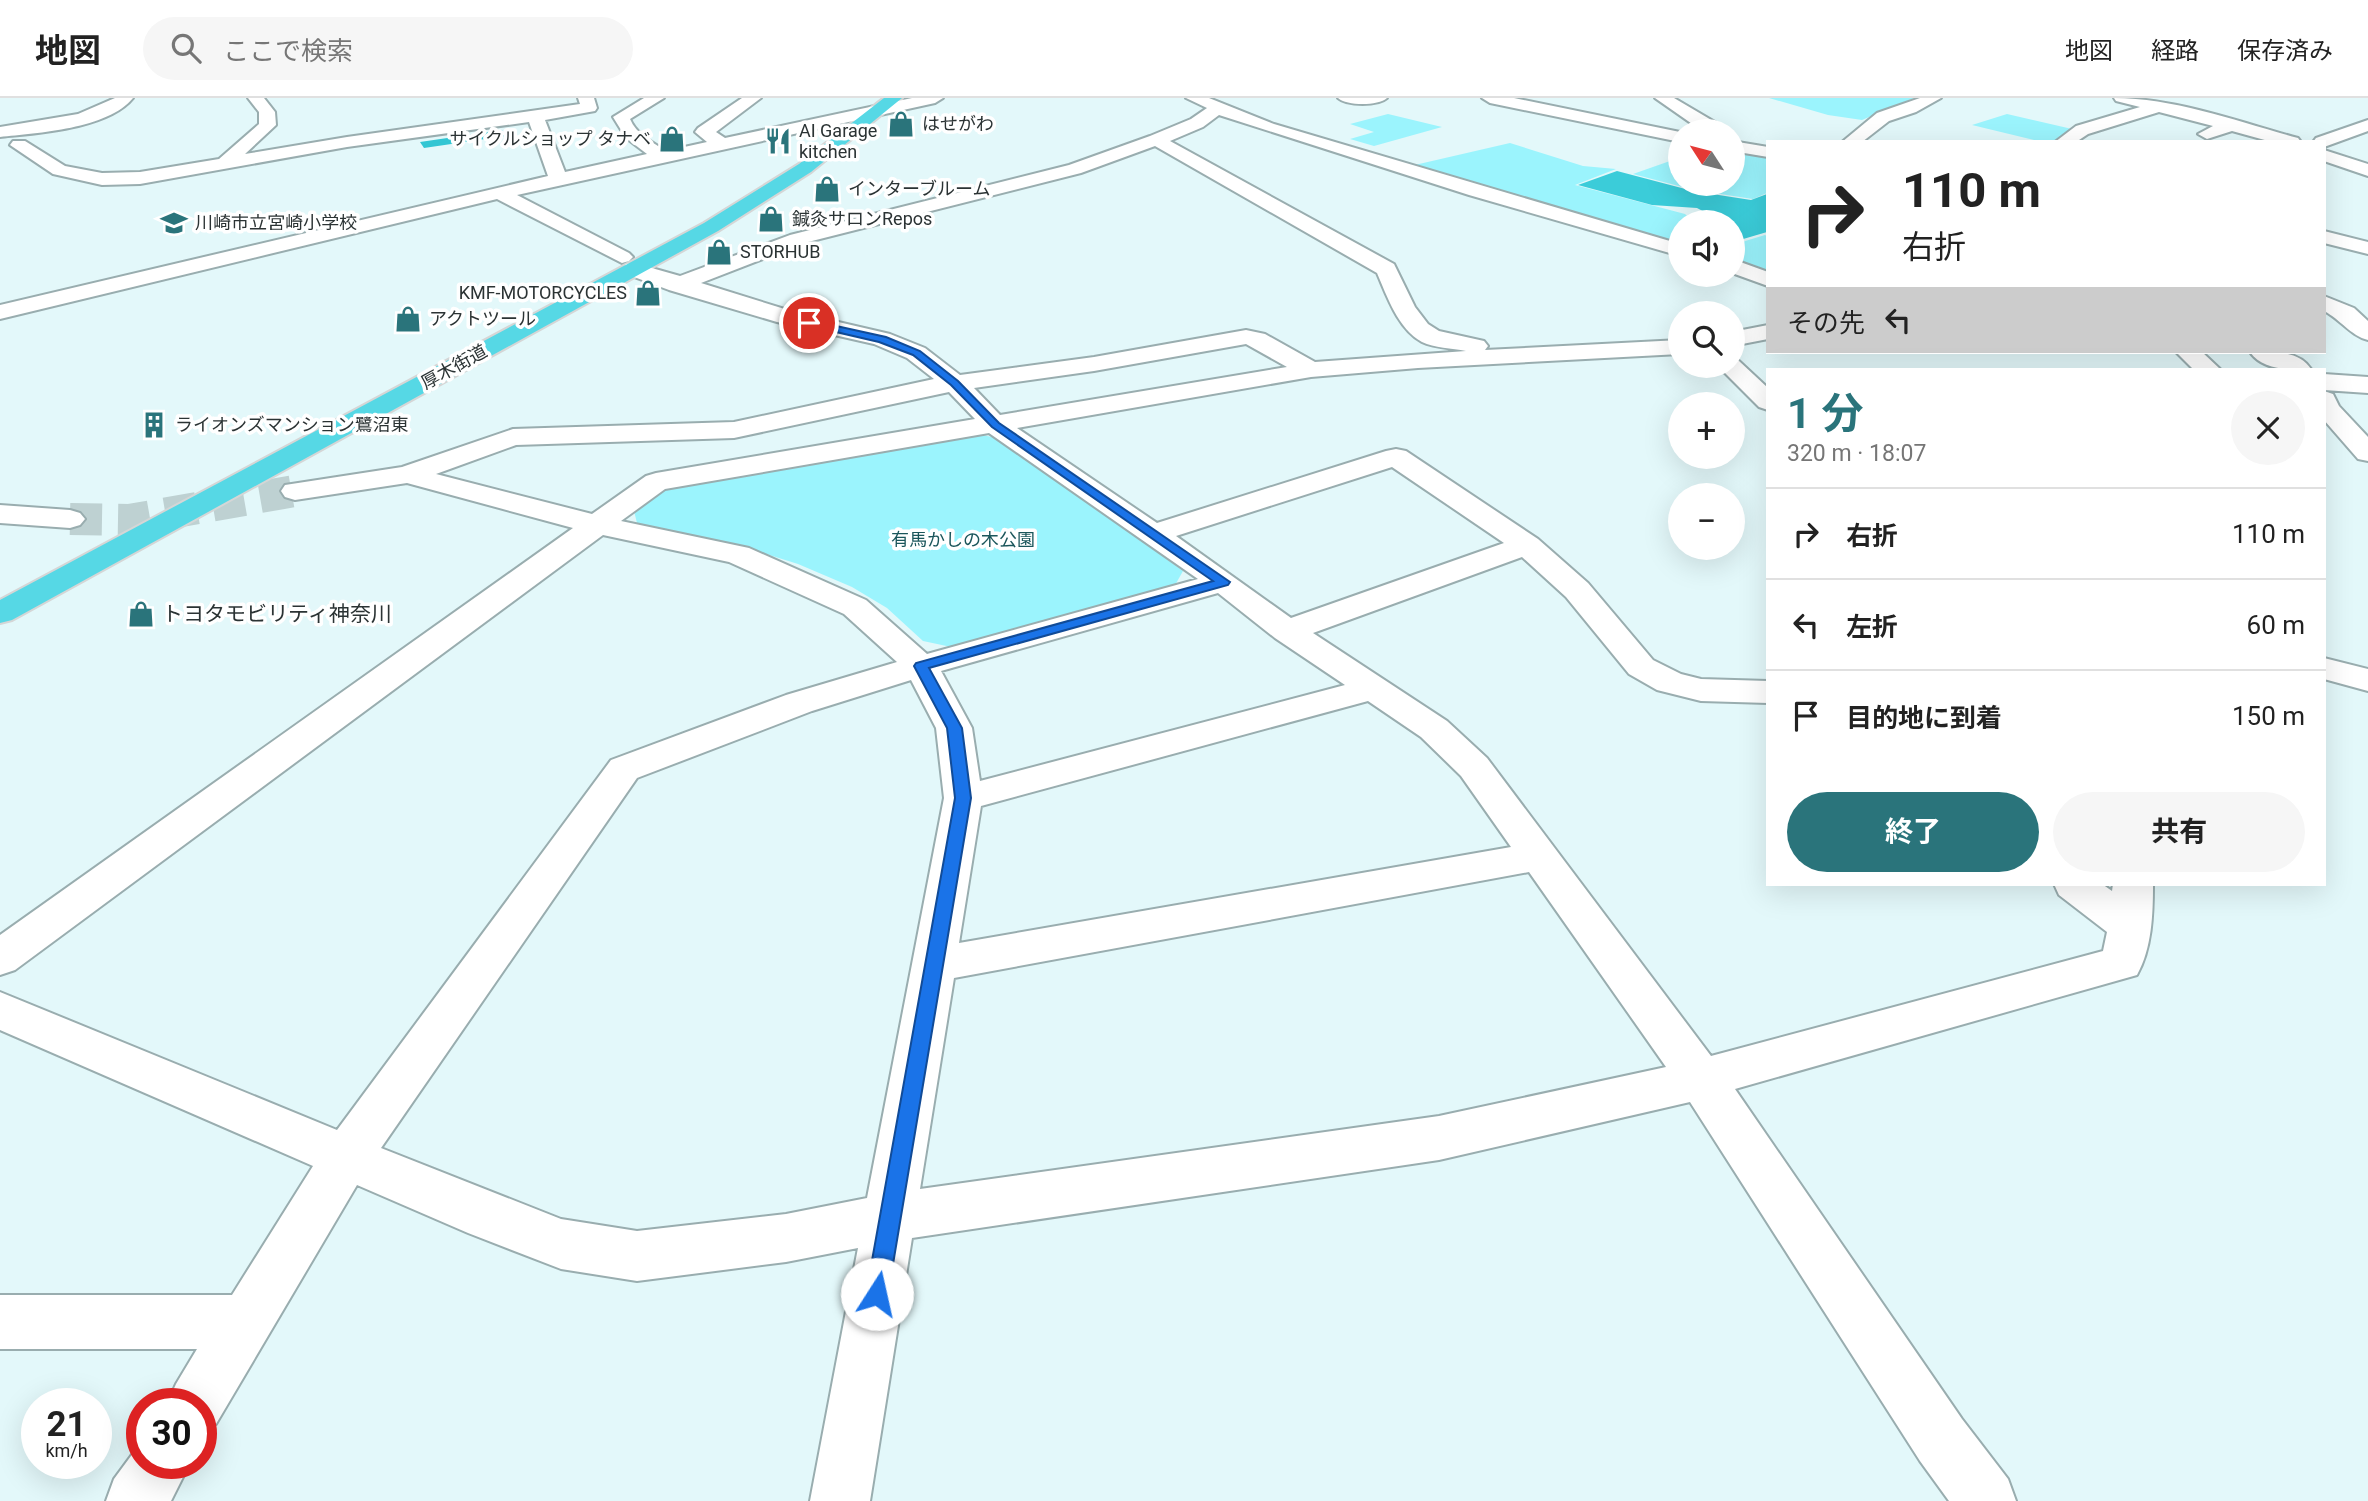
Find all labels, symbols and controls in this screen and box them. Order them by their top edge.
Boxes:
search box [143,17,633,80]
icon: search [167,29,205,67]
text: 地図 [35,31,101,70]
text: ここで検索 [223,36,353,66]
text: 地図 [2065,37,2113,65]
text: 経路 [2151,37,2199,65]
text: 保存済み [2237,37,2333,65]
shop icon: はせがわ [886,109,916,139]
place label: はせがわ [922,113,994,134]
north arrow [1668,119,1745,196]
map controls [1668,119,1745,560]
place label: AI Garage kitchen [799,120,877,162]
shop icon: サイクルショップ タナベ [657,124,687,154]
restaurant icon: AI Garage kitchen [763,126,793,156]
place label: サイクルショップ タナベ [449,128,651,149]
text: 110 m [1902,162,2041,219]
icon: right [1787,168,1878,259]
shop icon: インターブルーム [812,174,842,204]
place label: インターブルーム [848,178,990,199]
shop icon: 鍼灸サロンRepos [756,204,786,234]
school or university icon: 川崎市立宮崎小学校 [159,208,189,238]
place label: 鍼灸サロンRepos [792,208,932,229]
button: sound [1668,210,1745,287]
place label: 川崎市立宮崎小学校 [195,212,357,233]
text: 右折 [1902,228,1966,266]
shop icon: STORHUB [704,237,734,267]
place label: STORHUB [740,241,820,262]
shop icon: KMF-MOTORCYCLES [633,278,663,308]
place label: KMF-MOTORCYCLES [459,282,627,303]
pin [779,293,839,353]
button: search [1668,301,1745,378]
icon: left [1879,301,1917,339]
shop icon: アクトツール [393,304,423,334]
icon: arrive [790,304,828,342]
place label: アクトツール [429,308,536,329]
text: その先 [1787,308,1865,338]
street label: 厚木街道 [417,340,490,393]
text: 1 分 [1787,389,1864,438]
button: close [2231,391,2305,465]
button: + [1668,392,1745,469]
building icon: ライオンズマンション鷺沼東 [139,410,169,440]
place label: ライオンズマンション鷺沼東 [175,414,409,435]
text: 320 m · 18:07 [1787,440,1926,467]
button: − [1668,483,1745,560]
icon: right [1787,515,1825,553]
text: 110 m [2232,519,2305,549]
text: 右折 [1846,521,1898,551]
park label: 有馬かしの木公園 [891,529,1035,550]
shop icon: トヨタモビリティ神奈川 [126,599,156,629]
place label: トヨタモビリティ神奈川 [162,602,392,626]
icon: left [1787,606,1825,644]
text: 60 m [2247,610,2305,640]
text: 左折 [1846,612,1898,642]
icon: arrive [1787,697,1825,735]
text: 150 m [2232,701,2305,731]
text: 目的地に到着 [1846,703,2002,733]
button: 終了 [1787,792,2039,872]
button: 共有 [2053,792,2305,872]
position arrow [840,1257,914,1331]
speed limit sign: 30 [126,1388,217,1479]
text: 21 [46,1404,87,1445]
text: km/h [45,1440,88,1461]

